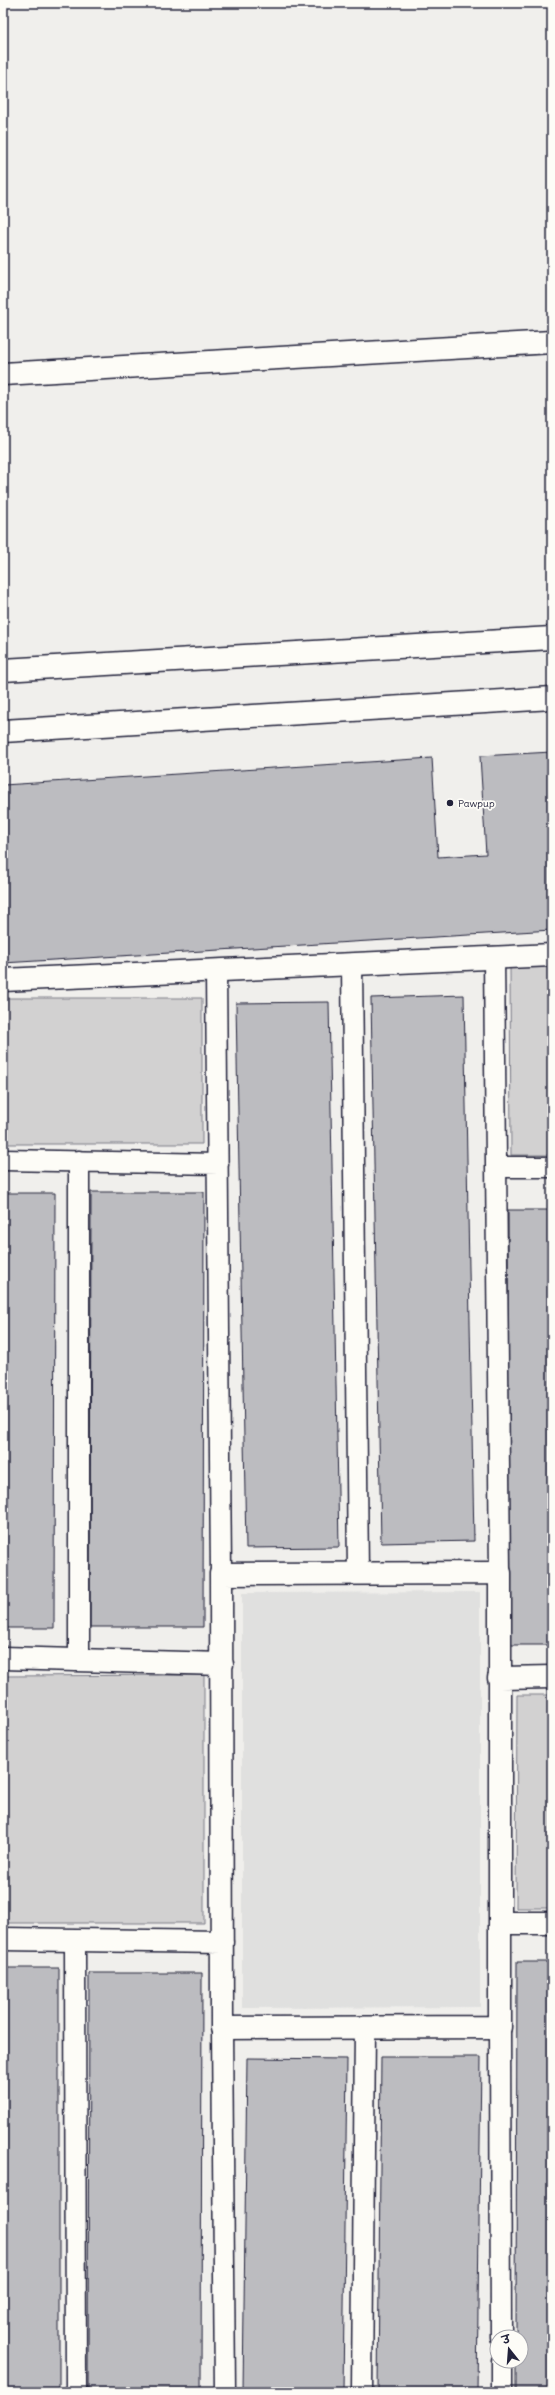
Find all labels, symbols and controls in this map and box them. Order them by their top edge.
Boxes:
place label: Pawpup [458,797,495,810]
marker: Pawpup [445,798,455,808]
north arrow [489,2329,529,2369]
text: उ [500,2331,513,2347]

